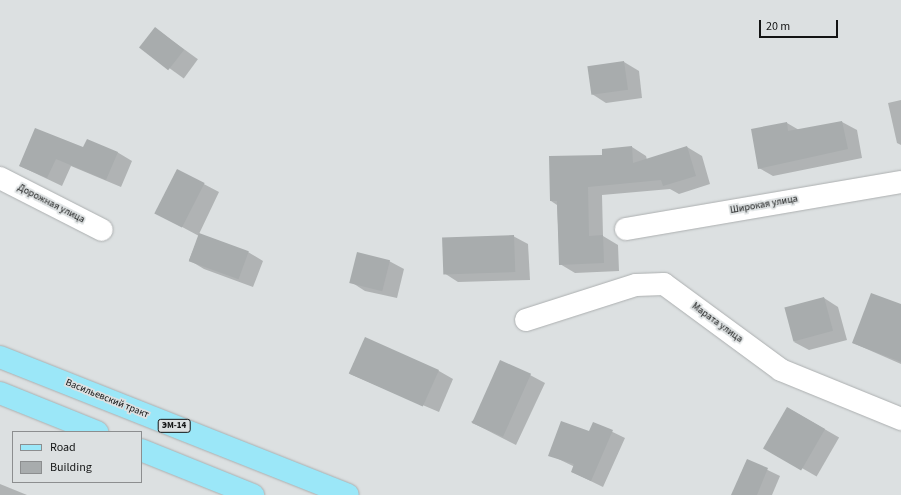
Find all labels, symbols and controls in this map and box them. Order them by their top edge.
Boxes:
scale bar [761,12,840,38]
text: 20 m [766,18,790,35]
street label: Дорожная улица [15,182,87,226]
street label: Широкая улица [729,193,799,217]
street label: Марата улица [689,300,745,346]
street label: Васильевский тракт [64,377,150,421]
road number: ЭМ-14 [157,419,191,433]
legend [12,431,142,483]
text: Road [50,439,76,456]
text: Building [50,459,92,476]

